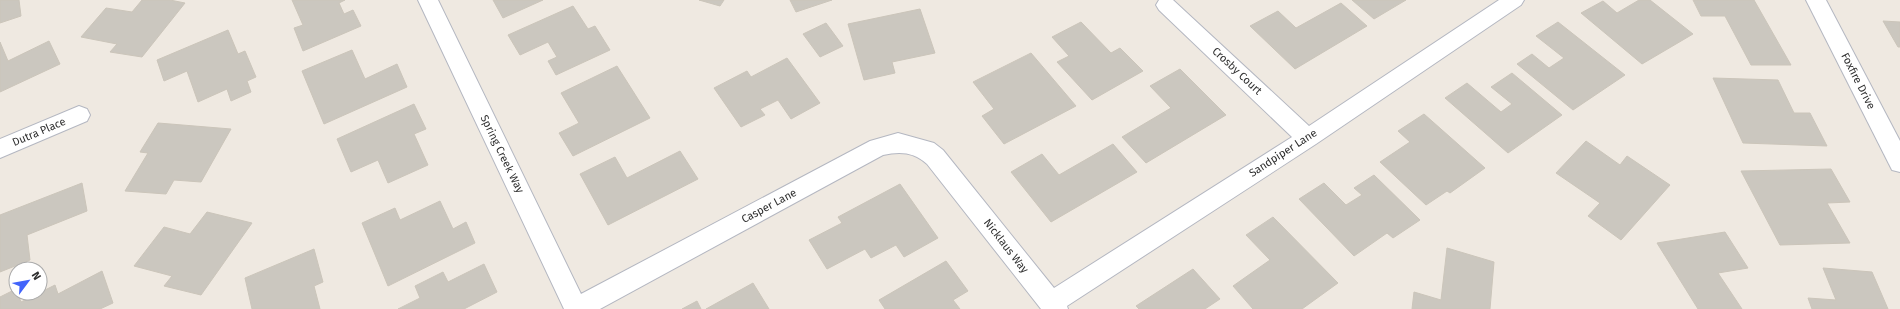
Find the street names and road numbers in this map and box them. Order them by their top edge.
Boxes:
street label: Crosby Court [1209,45,1265,97]
street label: Foxfire Drive [1838,51,1878,111]
street label: Spring Creek Way [477,113,527,196]
street label: Dutra Place [10,115,68,149]
street label: Sandpiper Lane [1247,126,1319,180]
street label: Casper Lane [739,186,799,226]
street label: Nicklaus Way [981,216,1032,276]

